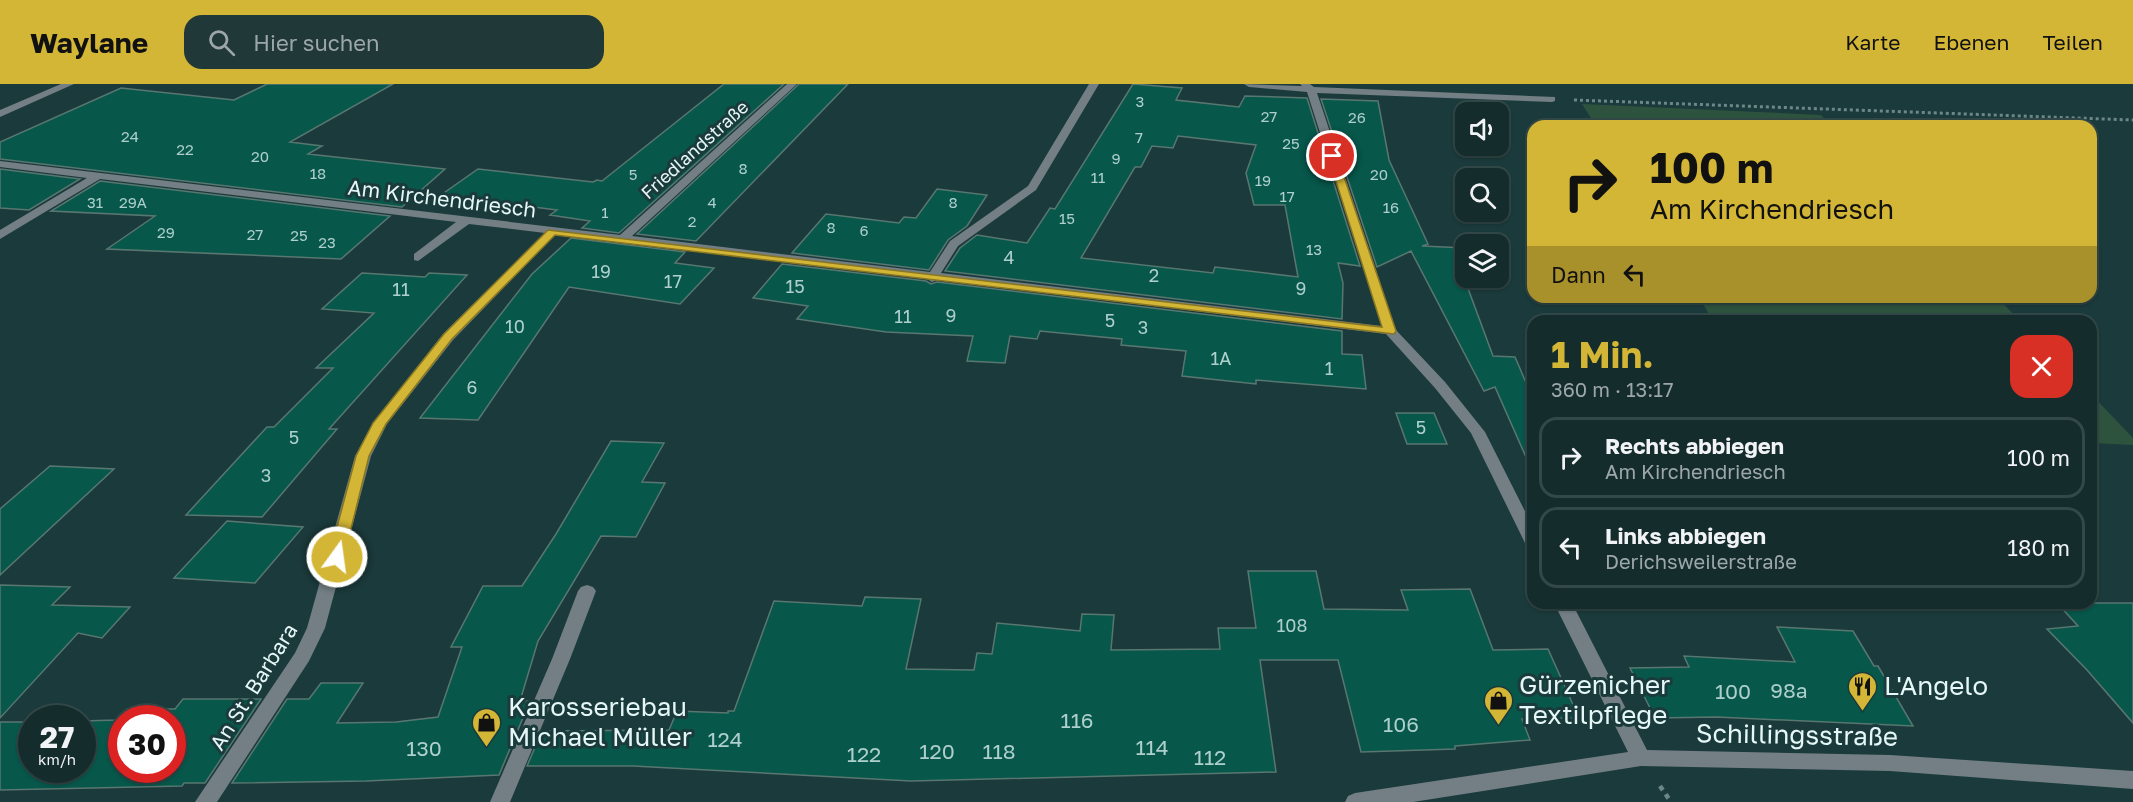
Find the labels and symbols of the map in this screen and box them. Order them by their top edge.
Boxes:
house number: 3 [1136,92,1144,110]
street label: Friedlandstraße [636,95,753,203]
house number: 27 [1261,107,1277,125]
house number: 26 [1348,108,1366,126]
house number: 24 [121,127,139,145]
house number: 7 [1135,128,1143,146]
pin [1306,130,1357,181]
house number: 25 [1282,134,1300,152]
house number: 22 [176,140,194,158]
house number: 20 [251,147,269,165]
house number: 9 [1111,149,1121,167]
house number: 8 [738,159,748,177]
house number: 18 [310,164,326,182]
house number: 5 [629,165,637,183]
house number: 20 [1370,165,1388,183]
house number: 11 [1091,168,1105,186]
house number: 19 [1255,171,1271,189]
street label: Am Kirchendriesch [346,174,538,222]
house number: 17 [1279,187,1295,205]
house number: 31 [87,193,103,211]
house number: 29A [119,193,147,211]
house number: 4 [707,193,717,211]
house number: 8 [948,193,958,211]
house number: 16 [1383,198,1399,216]
house number: 1 [601,203,609,221]
house number: 15 [1059,209,1075,227]
house number: 2 [688,212,696,230]
house number: 8 [826,218,836,236]
house number: 6 [859,221,869,239]
house number: 29 [157,223,175,241]
house number: 27 [247,225,263,243]
house number: 25 [290,226,308,244]
house number: 23 [318,233,336,251]
house number: 13 [1306,240,1322,258]
house number: 4 [1004,246,1015,268]
house number: 19 [591,260,611,282]
house number: 2 [1149,264,1159,286]
house number: 17 [664,270,682,292]
house number: 15 [785,275,805,297]
house number: 9 [1296,277,1306,299]
house number: 11 [392,278,410,300]
house number: 9 [946,304,956,326]
house number: 11 [894,305,912,327]
house number: 5 [1105,309,1115,331]
house number: 10 [505,315,525,337]
house number: 3 [1138,316,1148,338]
house number: 1A [1211,347,1231,369]
house number: 1 [1325,357,1334,379]
house number: 6 [467,376,477,398]
house number: 5 [1416,416,1426,438]
house number: 5 [289,426,299,448]
house number: 3 [261,464,271,486]
position arrow [305,525,369,589]
house number: 108 [1277,614,1307,636]
street label: An St. Barbara [204,618,302,755]
place label: Gürzenicher Textilpflege [1519,669,1670,730]
restaurant icon: L'Angelo [1847,670,1879,712]
place label: L'Angelo [1884,670,1988,701]
house number: 98a [1770,677,1808,703]
house number: 100 [1715,678,1751,704]
shop icon: Gürzenicher Textilpflege [1482,684,1514,726]
place label: Karosseriebau Michael Müller [508,691,692,752]
speed limit sign: 30 [108,705,186,783]
shop icon: Karosseriebau Michael Müller [471,706,503,748]
house number: 116 [1060,707,1094,733]
house number: 106 [1383,711,1419,737]
street label: Schillingsstraße [1696,717,1898,752]
house number: 124 [707,726,743,752]
house number: 114 [1135,734,1169,760]
house number: 130 [406,735,442,761]
house number: 120 [919,738,955,764]
house number: 118 [982,738,1016,764]
house number: 122 [847,741,881,767]
house number: 112 [1194,744,1226,770]

